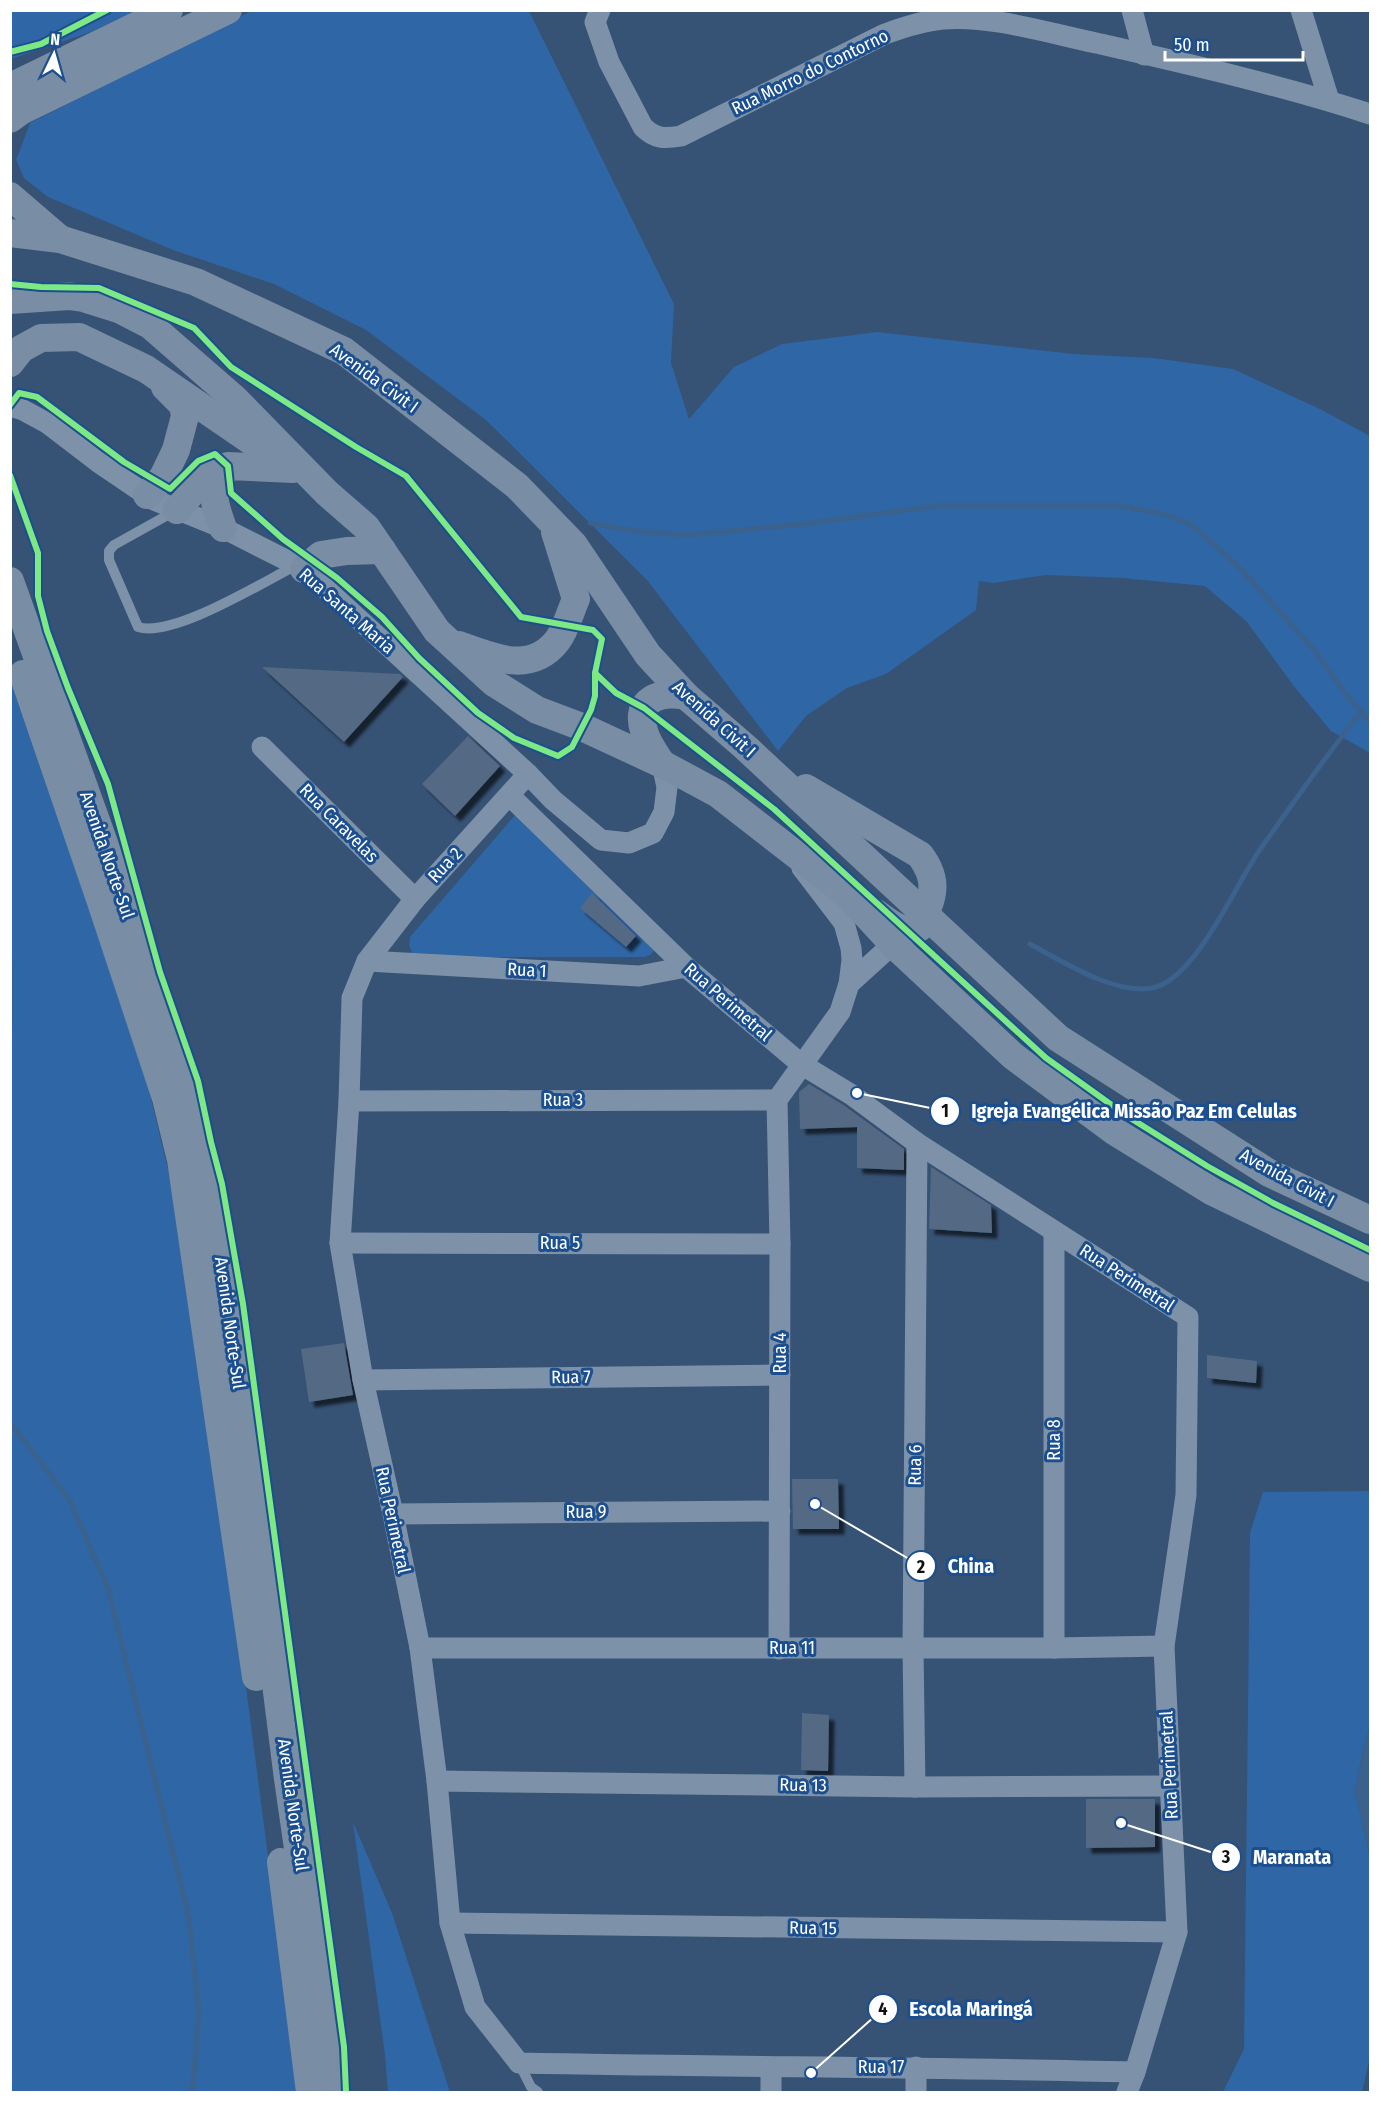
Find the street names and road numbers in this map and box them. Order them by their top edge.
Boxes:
street label: Rua Morro do Contorno [728,24,892,120]
street label: Avenida Civit I [325,339,423,417]
street label: Rua Santa Maria [295,563,399,659]
street label: Avenida Civit I [668,676,760,762]
street label: Rua Caravelas [295,779,383,867]
street label: Avenida Norte-Sul [75,788,139,922]
street label: Rua 2 [423,843,467,887]
street label: Rua 1 [507,958,547,982]
street label: Rua Perimetral [680,958,776,1046]
street label: Rua 3 [543,1089,583,1111]
street label: Avenida Civit I [1236,1144,1338,1212]
street label: Rua 5 [540,1232,580,1254]
street label: Rua Perimetral [1075,1239,1179,1317]
street label: Avenida Norte-Sul [210,1256,250,1391]
street label: Rua 4 [769,1332,791,1374]
street label: Rua 7 [551,1366,591,1388]
street label: Rua 8 [1043,1419,1065,1461]
street label: Rua 6 [904,1444,926,1486]
street label: Rua Perimetral [371,1465,415,1576]
street label: Rua 9 [565,1501,607,1523]
street label: Rua 11 [769,1637,815,1659]
street label: Rua Perimetral [1155,1710,1183,1820]
street label: Avenida Norte-Sul [273,1738,313,1873]
street label: Rua 13 [779,1774,827,1796]
street label: Rua 15 [789,1917,837,1939]
street label: Rua 17 [858,2056,904,2078]

